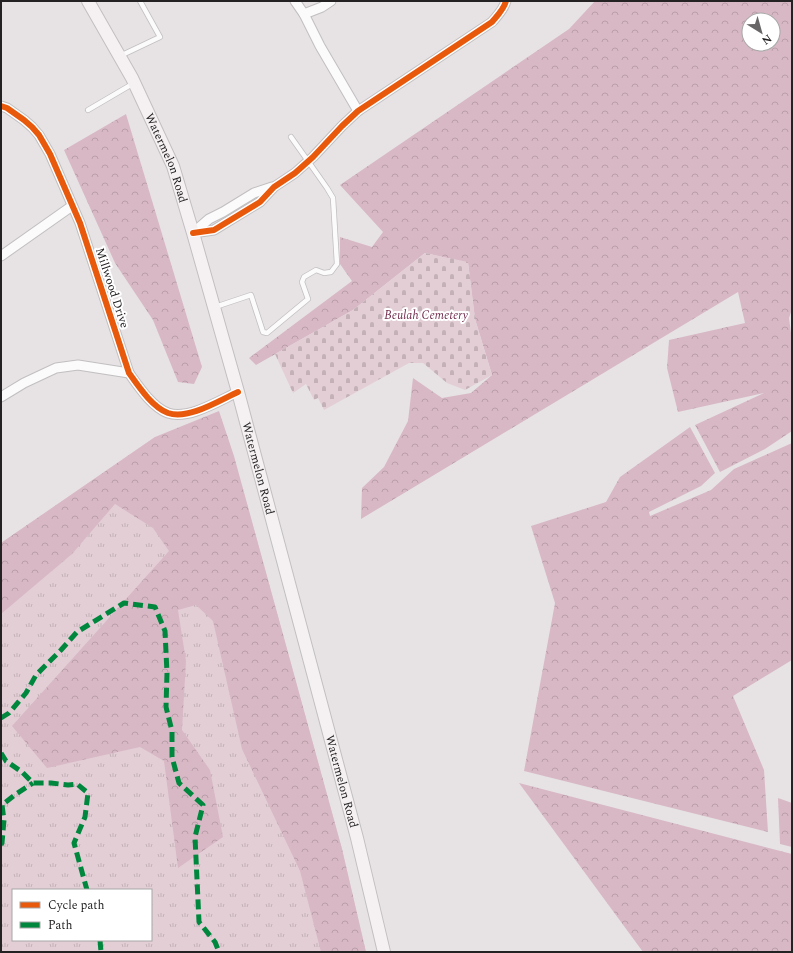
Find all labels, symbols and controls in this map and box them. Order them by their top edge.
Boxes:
north arrow [741,12,781,52]
text: N [758,30,775,49]
street label: Watermelon Road [140,110,193,205]
street label: Millwood Drive [90,245,134,331]
park label: Beulah Cemetery [384,306,468,325]
street label: Watermelon Road [237,420,280,517]
street label: Watermelon Road [320,733,363,830]
legend [12,889,152,941]
text: Cycle path [48,896,105,915]
text: Path [48,916,73,935]

